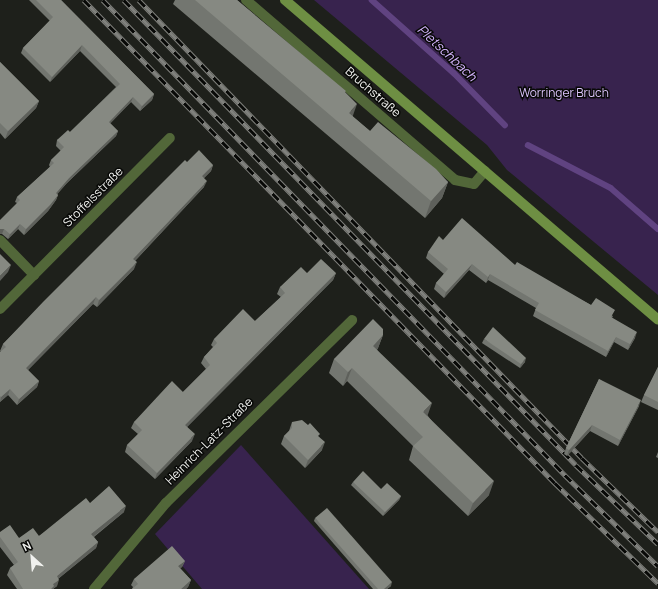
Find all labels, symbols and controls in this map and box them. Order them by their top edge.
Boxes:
water label: Pletschbach [414,22,480,84]
street label: Bruchstraße [342,64,404,120]
park label: Worringer Bruch [519,86,609,100]
street label: Stoffelsstraße [60,164,126,230]
street label: Heinrich-Latz-Straße [162,394,256,488]
north arrow [12,537,52,577]
text: N [20,537,33,554]

